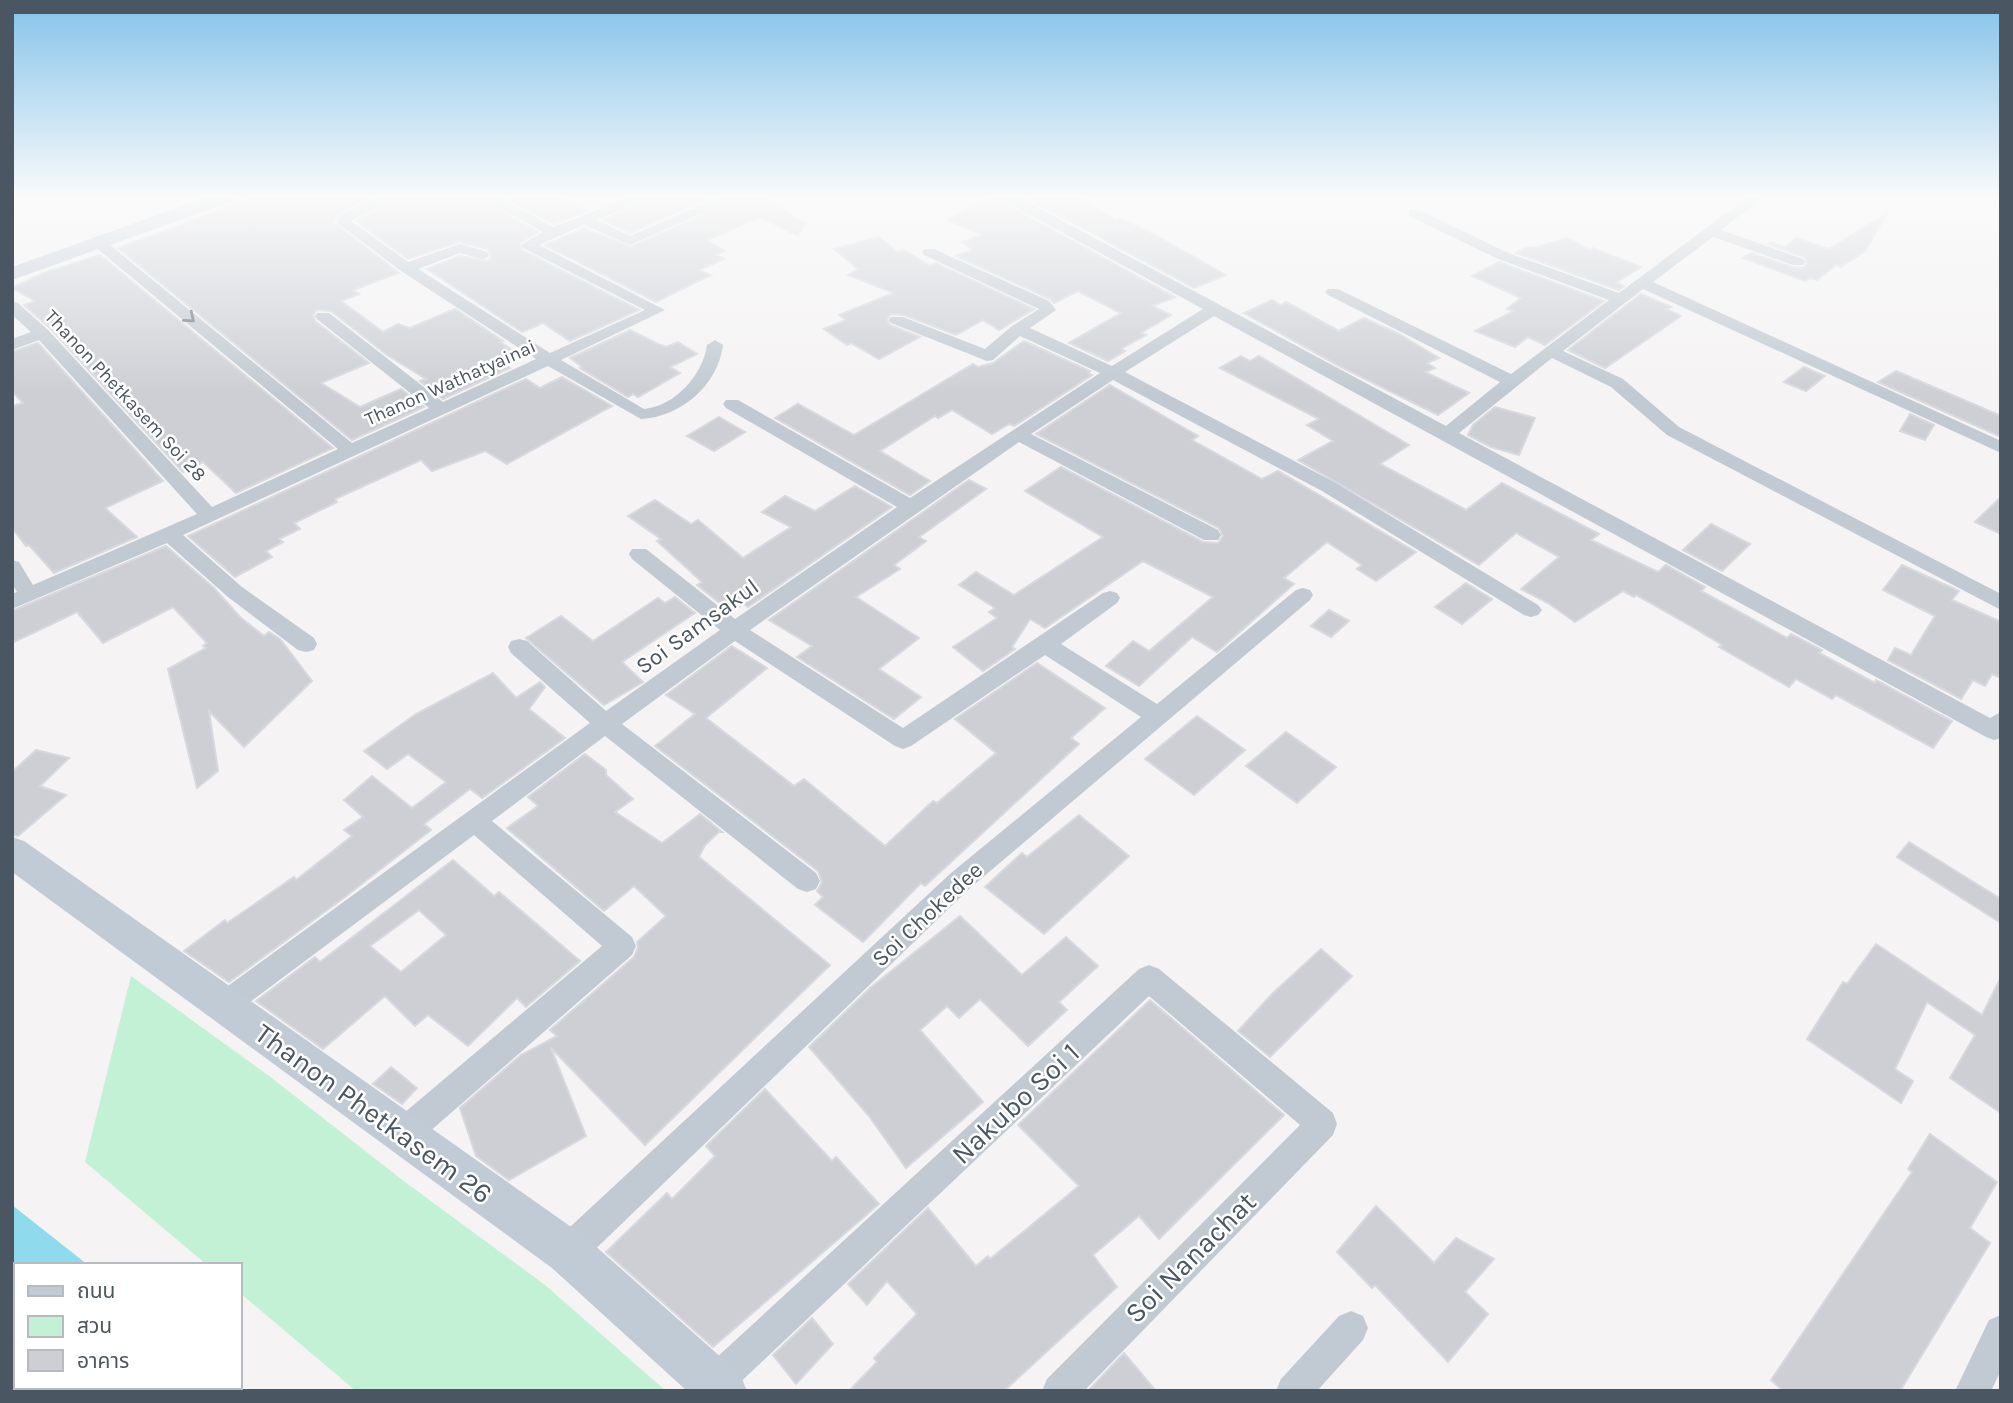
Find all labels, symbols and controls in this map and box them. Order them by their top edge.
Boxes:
street label: Thanon Phetkasem Soi 28 [40,306,210,486]
one-way arrow [181,310,194,322]
street label: Thanon Wathatyainai [361,335,539,431]
street label: Soi Samsakul [631,573,764,680]
street label: Soi Chokedee [866,856,988,972]
street label: Thanon Phetkasem 26 [249,1016,499,1210]
street label: Nakubo Soi 1 [945,1036,1086,1171]
street label: Soi Nanachat [1118,1185,1263,1330]
legend [14,1263,242,1389]
text: ถนน [77,1279,115,1303]
text: สวน [77,1314,112,1338]
text: อาคาร [77,1349,129,1373]

